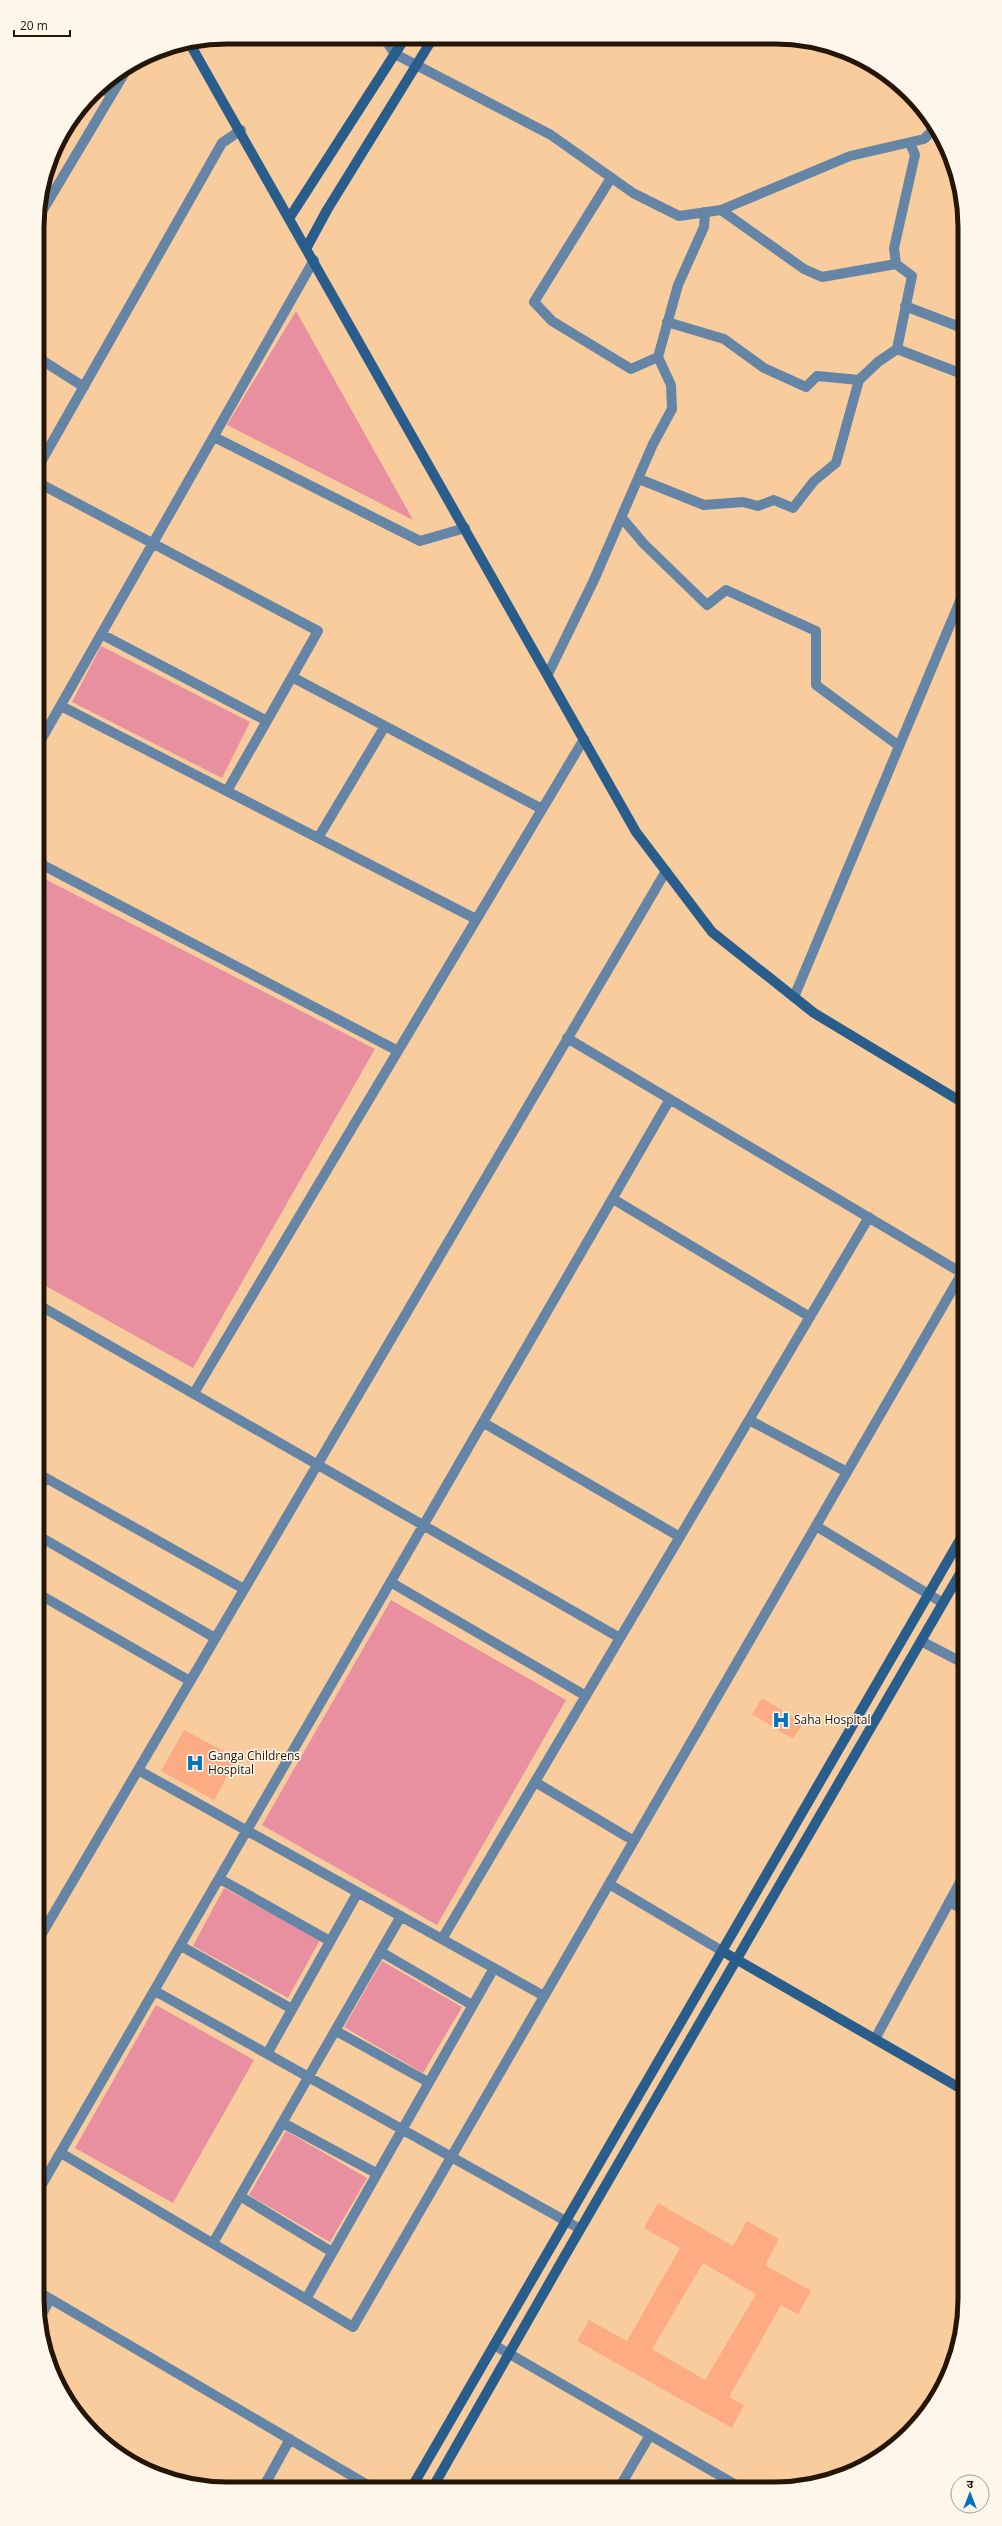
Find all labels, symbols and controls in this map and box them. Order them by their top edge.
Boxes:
scale bar [14,12,70,38]
text: 20 m [20,17,48,34]
hospital icon: Saha Hospital [771,1710,791,1730]
place label: Saha Hospital [794,1711,871,1728]
place label: Ganga Childrens Hospital [208,1747,300,1778]
hospital icon: Ganga Childrens Hospital [185,1753,205,1773]
north arrow [950,2474,990,2514]
text: उ [967,2476,974,2491]

